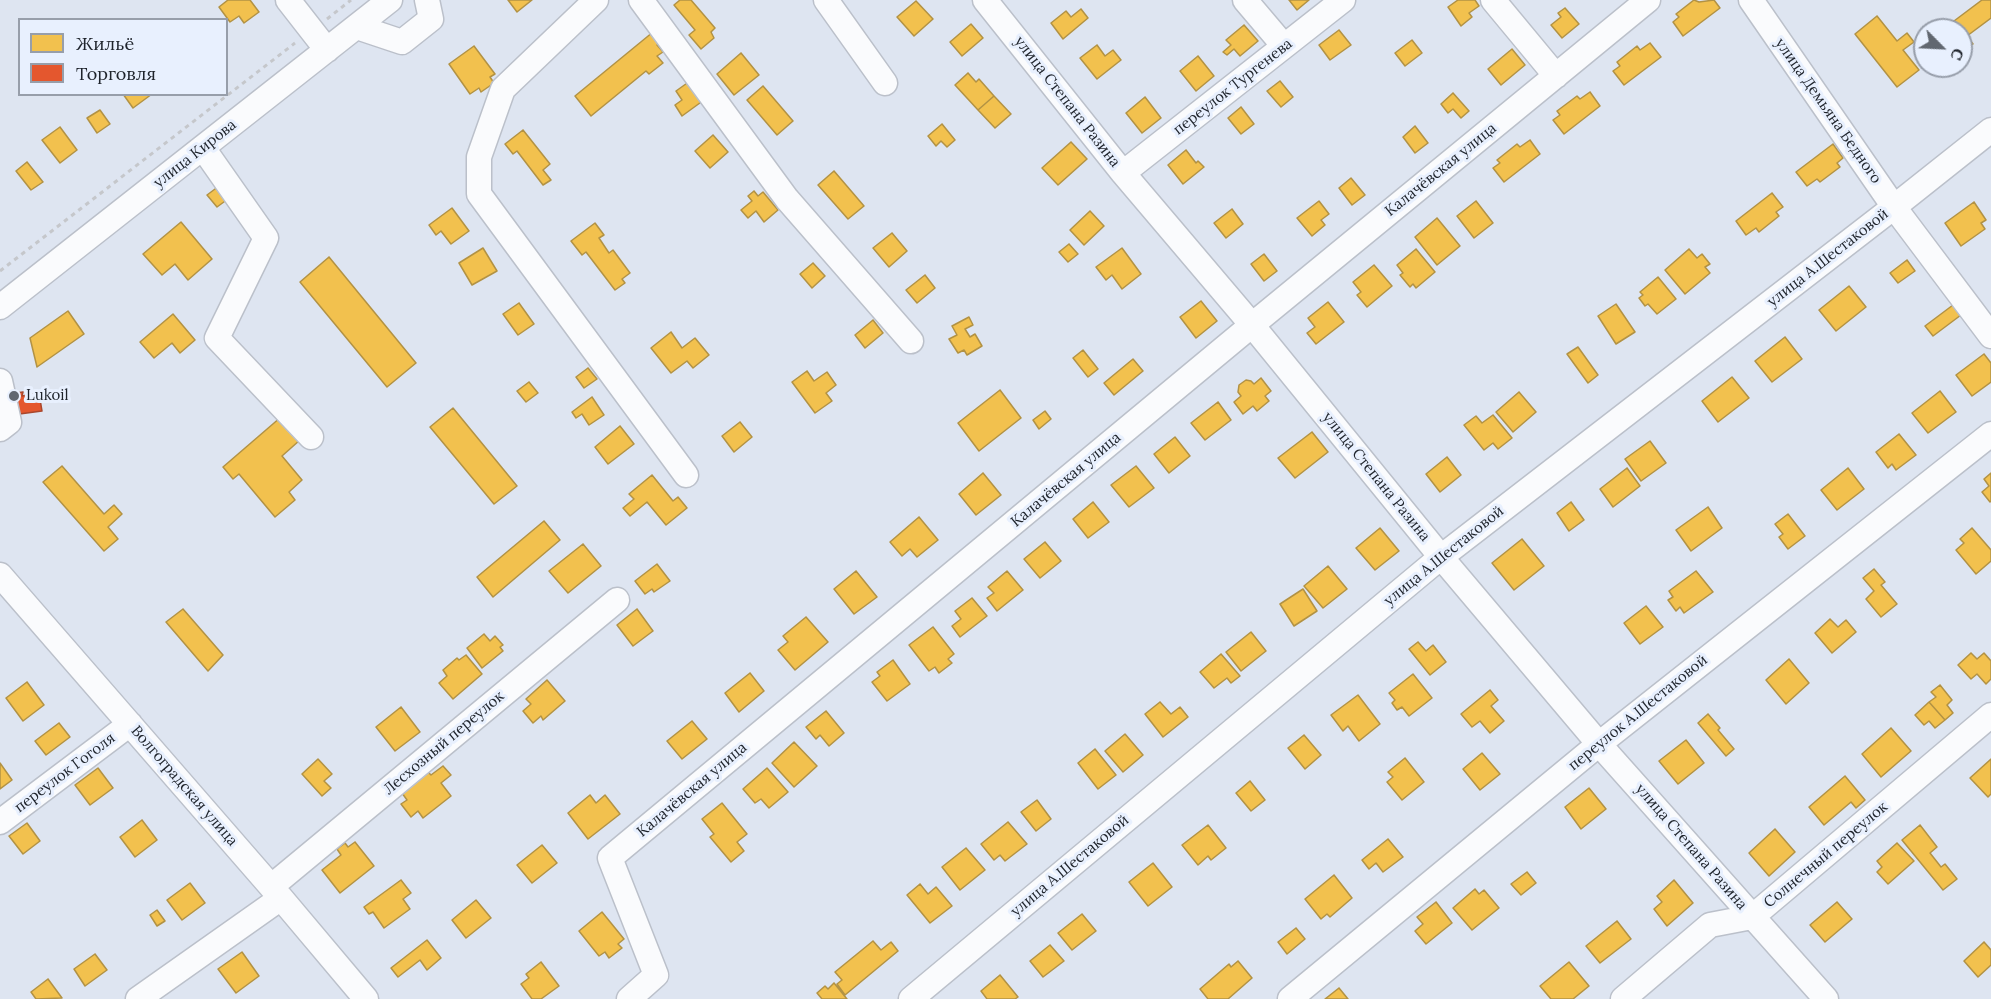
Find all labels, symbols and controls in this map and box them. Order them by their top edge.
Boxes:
legend [18,18,228,96]
north arrow [1913,18,1973,78]
text: Жильё [76,32,134,55]
street label: улица Степана Разина [1010,33,1124,171]
street label: переулок Тургенева [1170,35,1296,139]
street label: улица Демьяна Бедного [1771,35,1885,187]
text: С [1946,45,1969,64]
text: Торговля [76,62,156,85]
street label: улица Кирова [150,116,240,192]
street label: Калачёвская улица [1382,120,1500,220]
street label: улица А.Шестаковой [1764,205,1892,311]
place label: Lukoil [26,387,69,405]
marker: Lukoil [7,389,21,403]
street label: улица Степана Разина [1318,409,1434,545]
street label: Калачёвская улица [1007,429,1125,531]
street label: улица А.Шестаковой [1381,502,1507,610]
street label: переулок А.Шестаковой [1565,651,1711,775]
street label: Лесхозный переулок [380,687,508,799]
street label: Волгоградская улица [127,722,241,850]
street label: переулок Гоголя [11,729,119,817]
street label: Калачёвская улица [633,739,751,841]
street label: улица Степана Разина [1631,780,1751,914]
street label: Солнечный переулок [1761,798,1891,912]
street label: улица А.Шестаковой [1007,811,1133,921]

